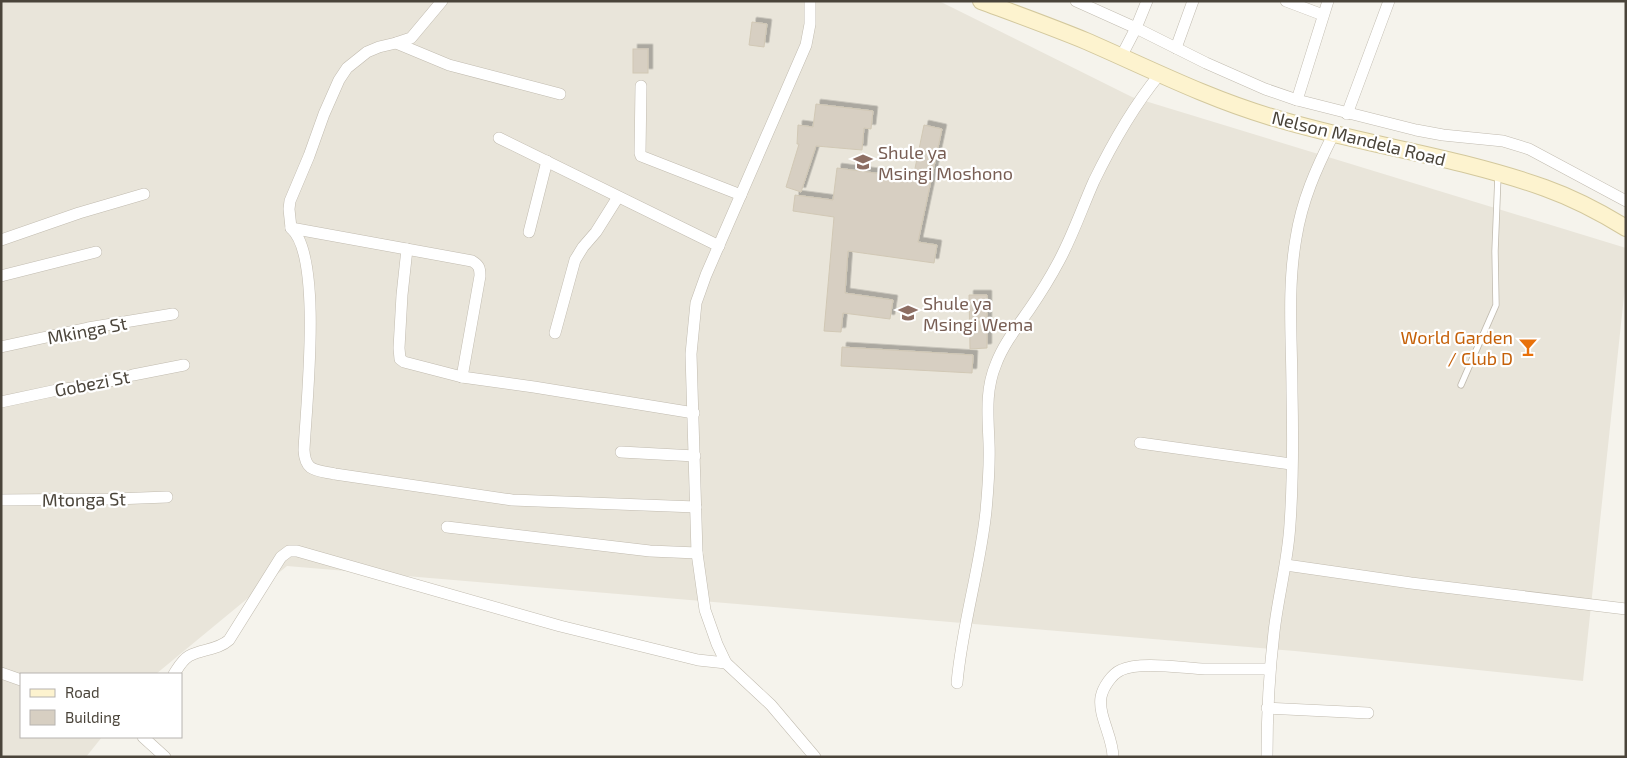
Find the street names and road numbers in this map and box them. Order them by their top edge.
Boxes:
street label: Nelson Mandela Road [1270,106,1448,170]
street label: Mkinga St [45,311,129,348]
street label: Gobezi St [53,365,132,401]
street label: Mtonga St [42,487,126,511]

